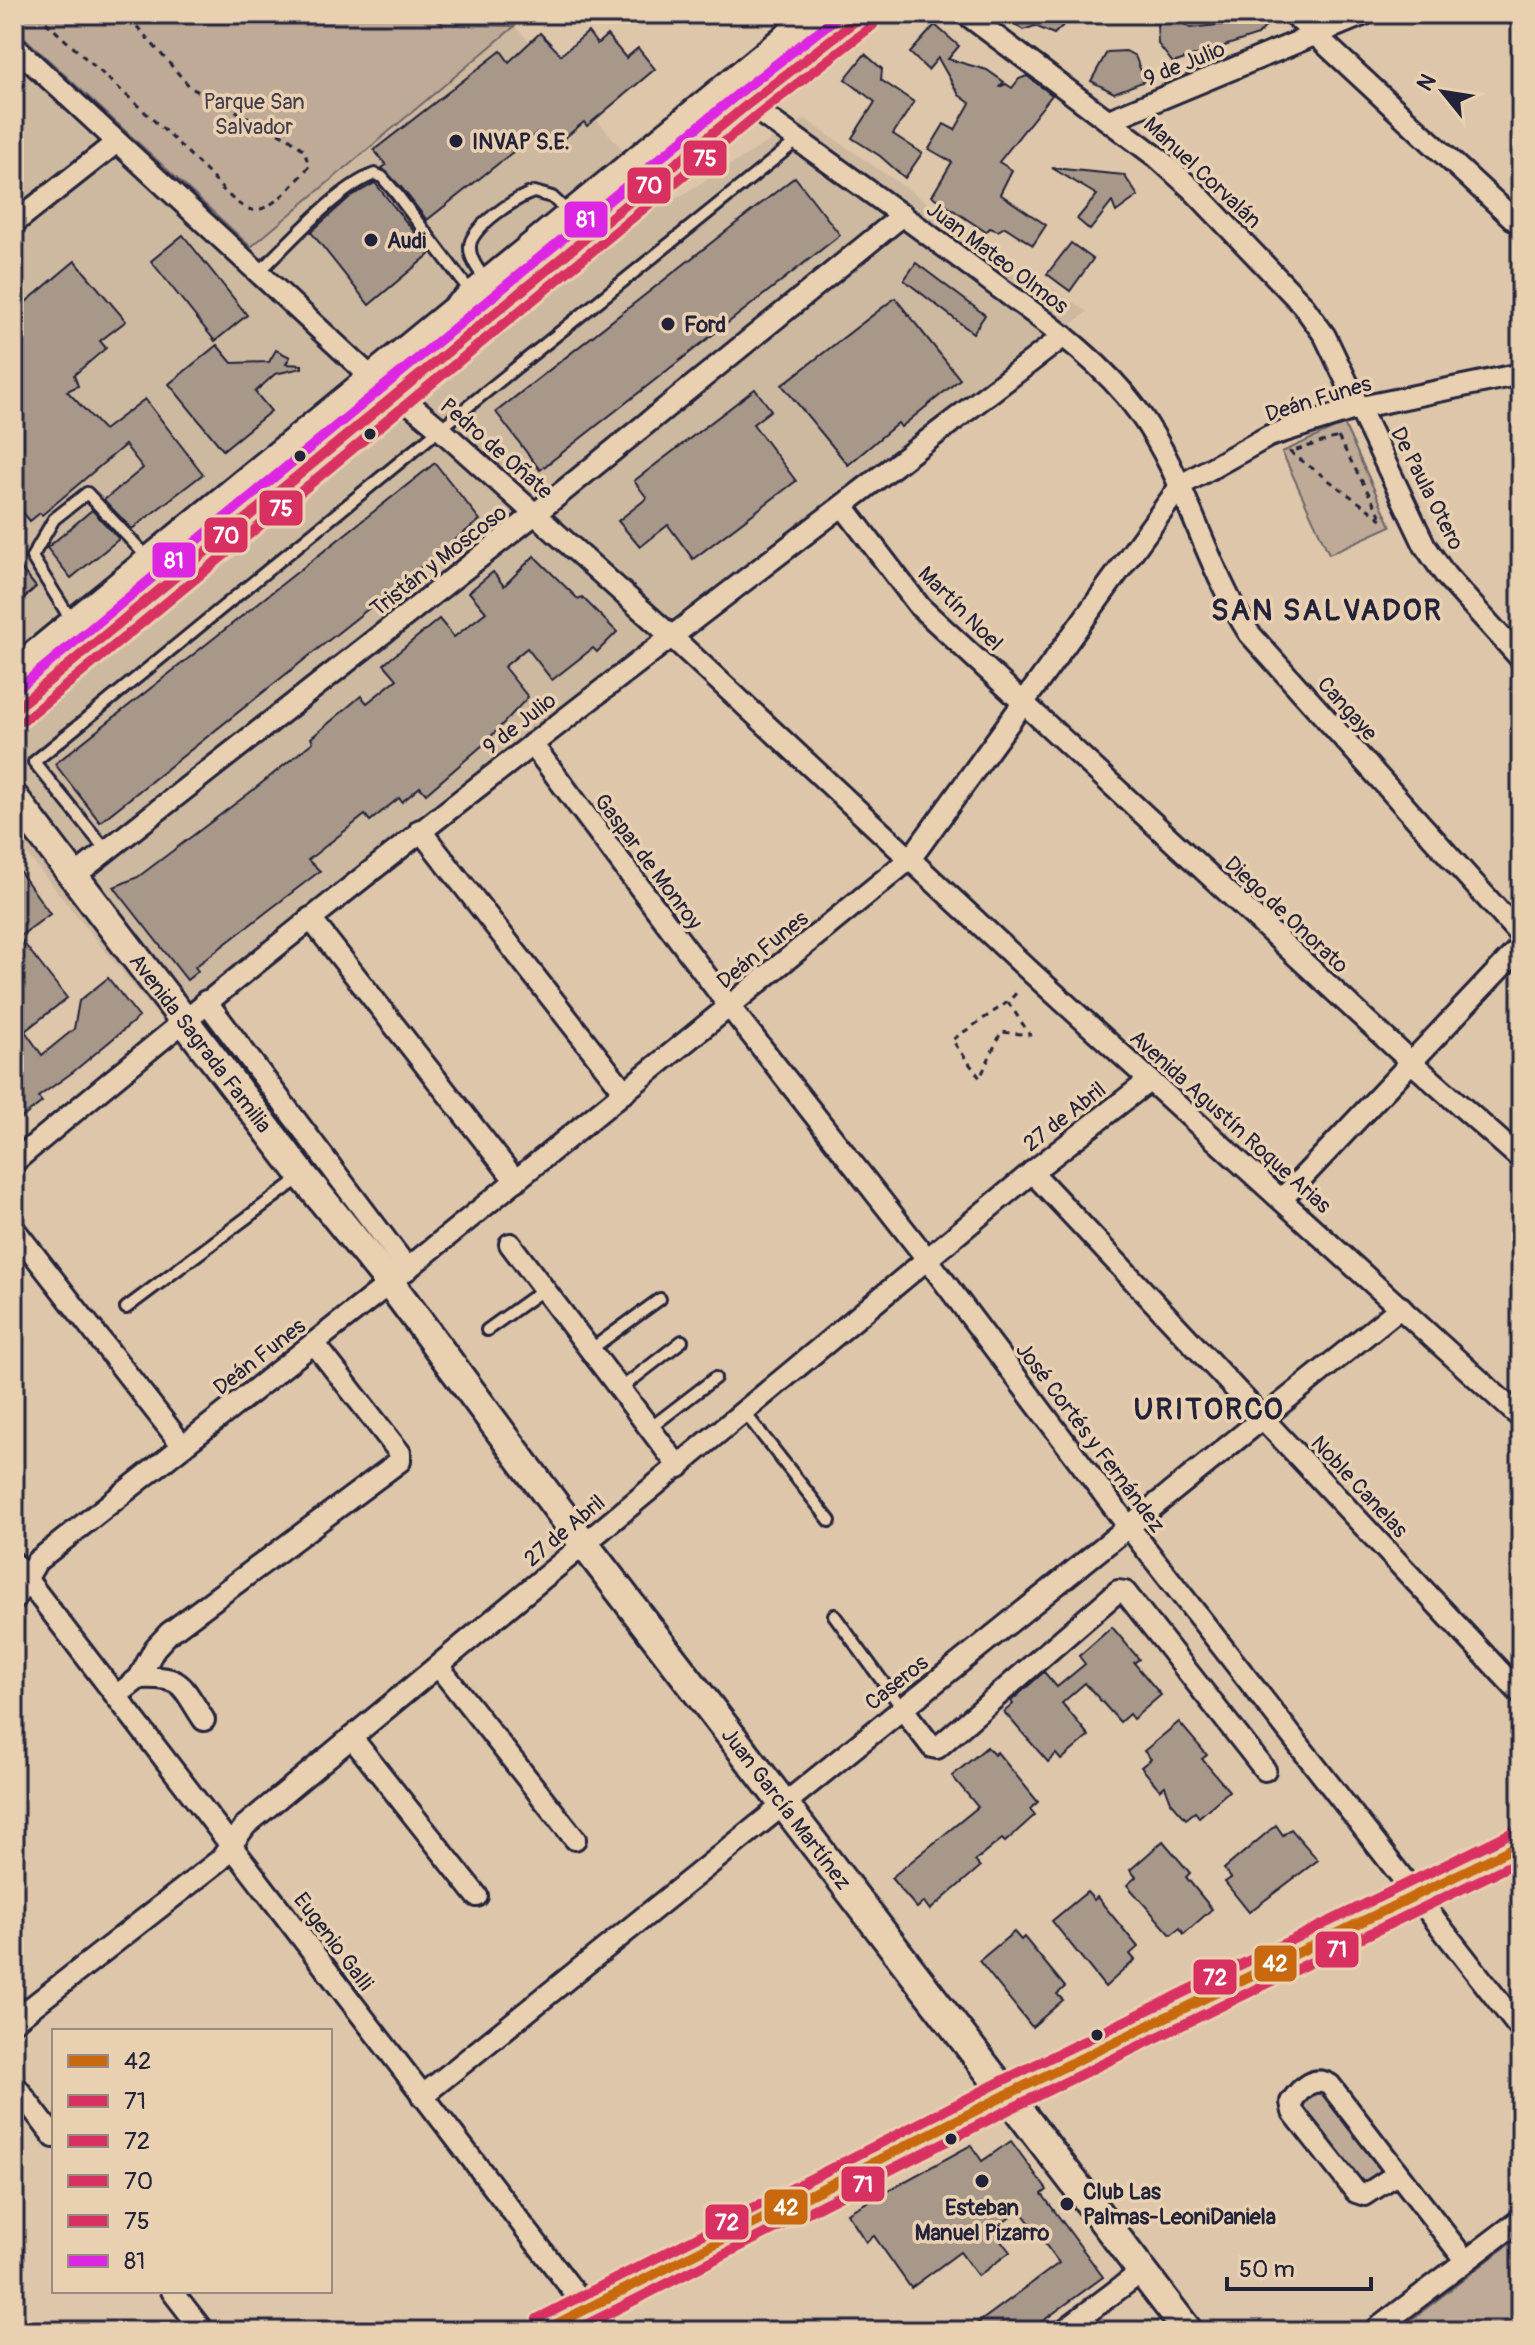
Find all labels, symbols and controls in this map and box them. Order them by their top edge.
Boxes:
street label: 9 de Julio [1140,35,1229,93]
north arrow [1403,52,1483,132]
text: N [1411,69,1442,96]
park label: Parque San Salvador [203,88,305,141]
street label: Manuel Corvalán [1138,111,1267,235]
place label: INVAP S.E. [472,128,570,156]
marker: INVAP S.E. [447,132,465,150]
line badge: 75 [682,139,728,177]
text: 75 [693,145,717,173]
line badge: 70 [626,166,672,205]
text: 70 [636,172,662,200]
street label: Juan Mateo Olmos [921,195,1074,320]
line badge: 81 [563,200,609,239]
text: 81 [576,206,596,234]
place label: Audi [387,227,426,255]
marker: Audi [362,231,380,249]
place label: Ford [684,311,726,339]
marker: Ford [659,315,677,333]
street label: Deán Funes [1262,370,1375,428]
street label: Pedro de Oñate [434,392,559,505]
street label: De Paula Otero [1384,422,1470,555]
unlabelled marker [362,426,378,442]
unlabelled marker [292,448,308,464]
line badge: 75 [258,489,304,527]
text: 75 [269,495,293,523]
street label: Tristán y Moscoso [365,499,513,623]
line badge: 70 [203,516,249,554]
text: 70 [213,522,239,550]
line badge: 81 [151,541,197,579]
text: 81 [164,547,184,575]
street label: Martín Noel [912,560,1009,657]
district label: SAN SALVADOR [1211,592,1443,629]
street label: Cangaye [1311,671,1384,747]
street label: 9 de Julio [477,686,562,761]
street label: Gaspar de Monroy [588,788,708,935]
street label: Diego de Onorato [1218,850,1354,980]
street label: Deán Funes [711,904,814,995]
street label: Avenida Sagrada Familia [123,948,278,1139]
street label: Avenida Agustín Roque Arias [1124,1024,1337,1220]
street label: 27 de Abril [1018,1076,1112,1158]
street label: Deán Funes [208,1312,312,1402]
street label: José Cortés y Fernández [1010,1337,1171,1538]
district label: URITORCO [1133,1391,1285,1428]
street label: Noble Canelas [1305,1430,1414,1544]
street label: 27 de Abril [518,1489,611,1573]
street label: Caseros [859,1649,934,1717]
street label: Juan García Martínez [715,1722,857,1896]
street label: Eugenio Galli [287,1887,379,1996]
line badge: 71 [1314,1930,1360,1969]
text: 71 [1327,1936,1347,1964]
line badge: 42 [1253,1944,1298,1983]
text: 42 [1262,1950,1288,1978]
line badge: 72 [1192,1958,1238,1996]
text: 72 [1203,1964,1227,1992]
unlabelled marker [1089,2027,1105,2043]
legend [52,2029,332,2293]
text: 42 [124,2047,151,2076]
text: 71 [124,2087,146,2116]
text: 72 [124,2127,150,2156]
unlabelled marker [943,2131,959,2147]
line badge: 71 [840,2165,886,2203]
text: 70 [124,2167,153,2196]
text: 71 [853,2171,873,2199]
marker: Esteban Manuel Pizarro [973,2172,991,2190]
place label: Club Las Palmas-LeoniDaniela [1083,2178,1276,2231]
line badge: 42 [763,2188,809,2226]
text: 42 [773,2194,799,2222]
place label: Esteban Manuel Pizarro [915,2194,1049,2247]
marker: Club Las Palmas-LeoniDaniela [1058,2195,1076,2213]
line badge: 72 [704,2203,750,2241]
text: 75 [124,2207,150,2236]
text: 72 [715,2209,739,2237]
scale bar [1227,2241,1371,2291]
text: 81 [124,2247,145,2276]
text: 50 m [1239,2255,1295,2284]

